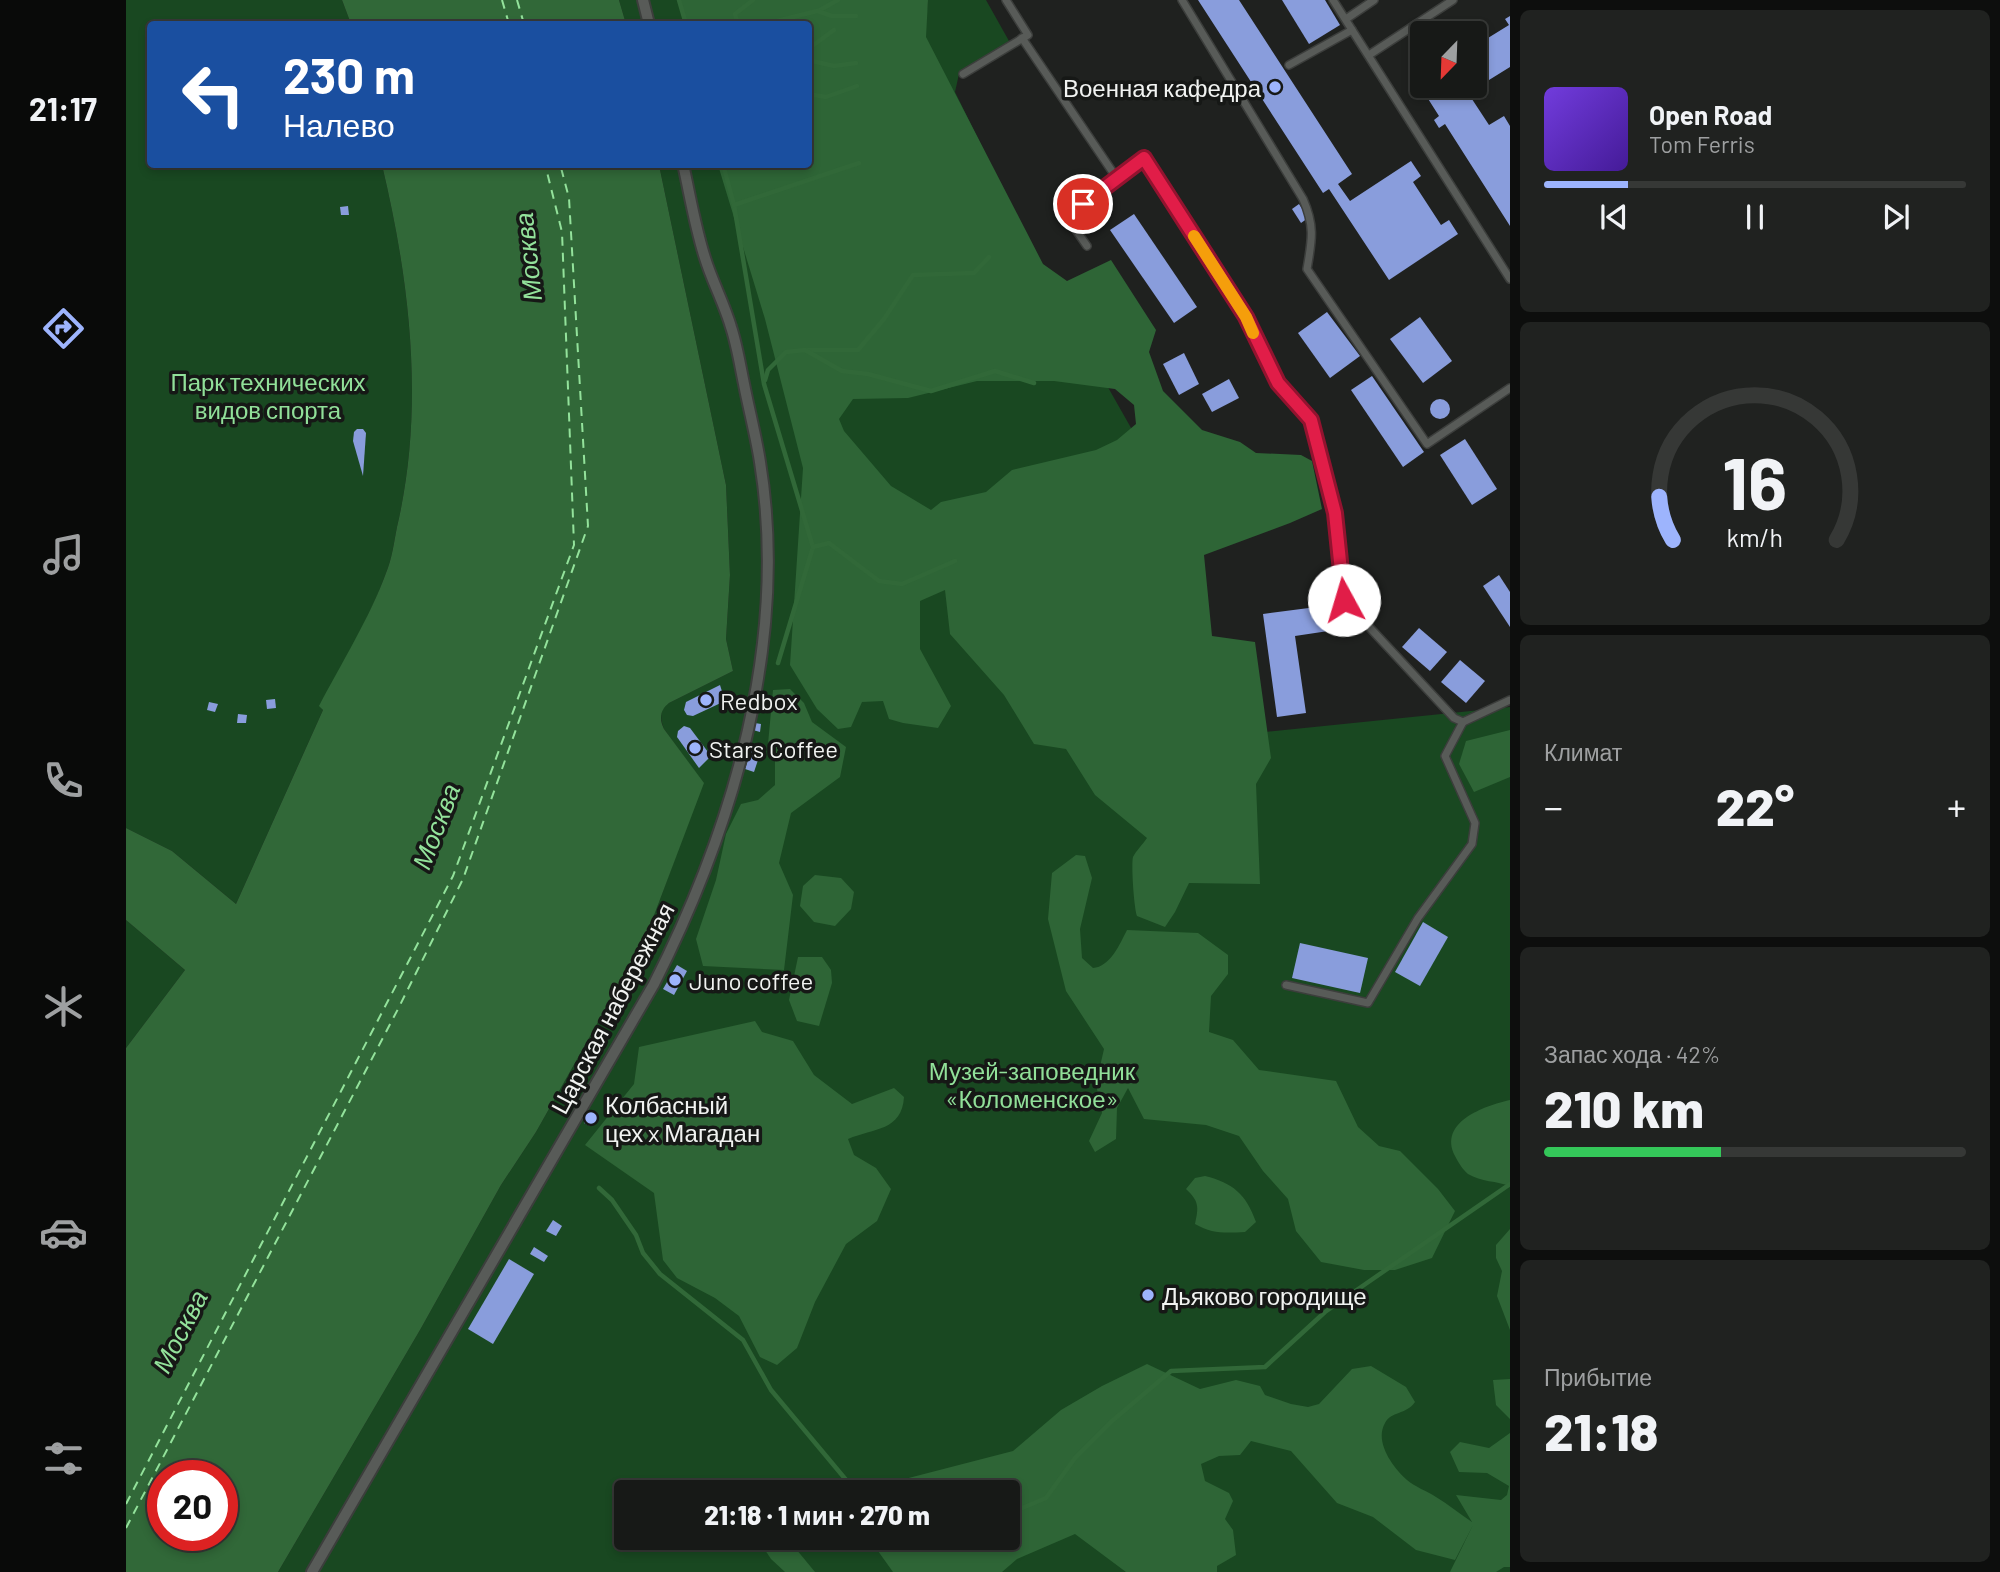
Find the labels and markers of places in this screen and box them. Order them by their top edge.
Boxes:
place label: Военная кафедра [1063,73,1262,102]
marker: Военная кафедра [1267,79,1283,95]
pin [1053,174,1113,234]
place label: Redbox [720,686,798,715]
marker: Redbox [698,692,714,708]
place label: Stars Coffee [709,734,838,763]
marker: Stars Coffee [687,740,703,756]
place label: Juno coffee [689,966,813,995]
marker: Juno coffee [667,972,683,988]
place label: Колбасный цех x Магадан [605,1090,760,1147]
marker: Колбасный цех x Магадан [583,1110,599,1126]
place label: Дьяково городище [1162,1281,1366,1310]
marker: Дьяково городище [1140,1287,1156,1303]

